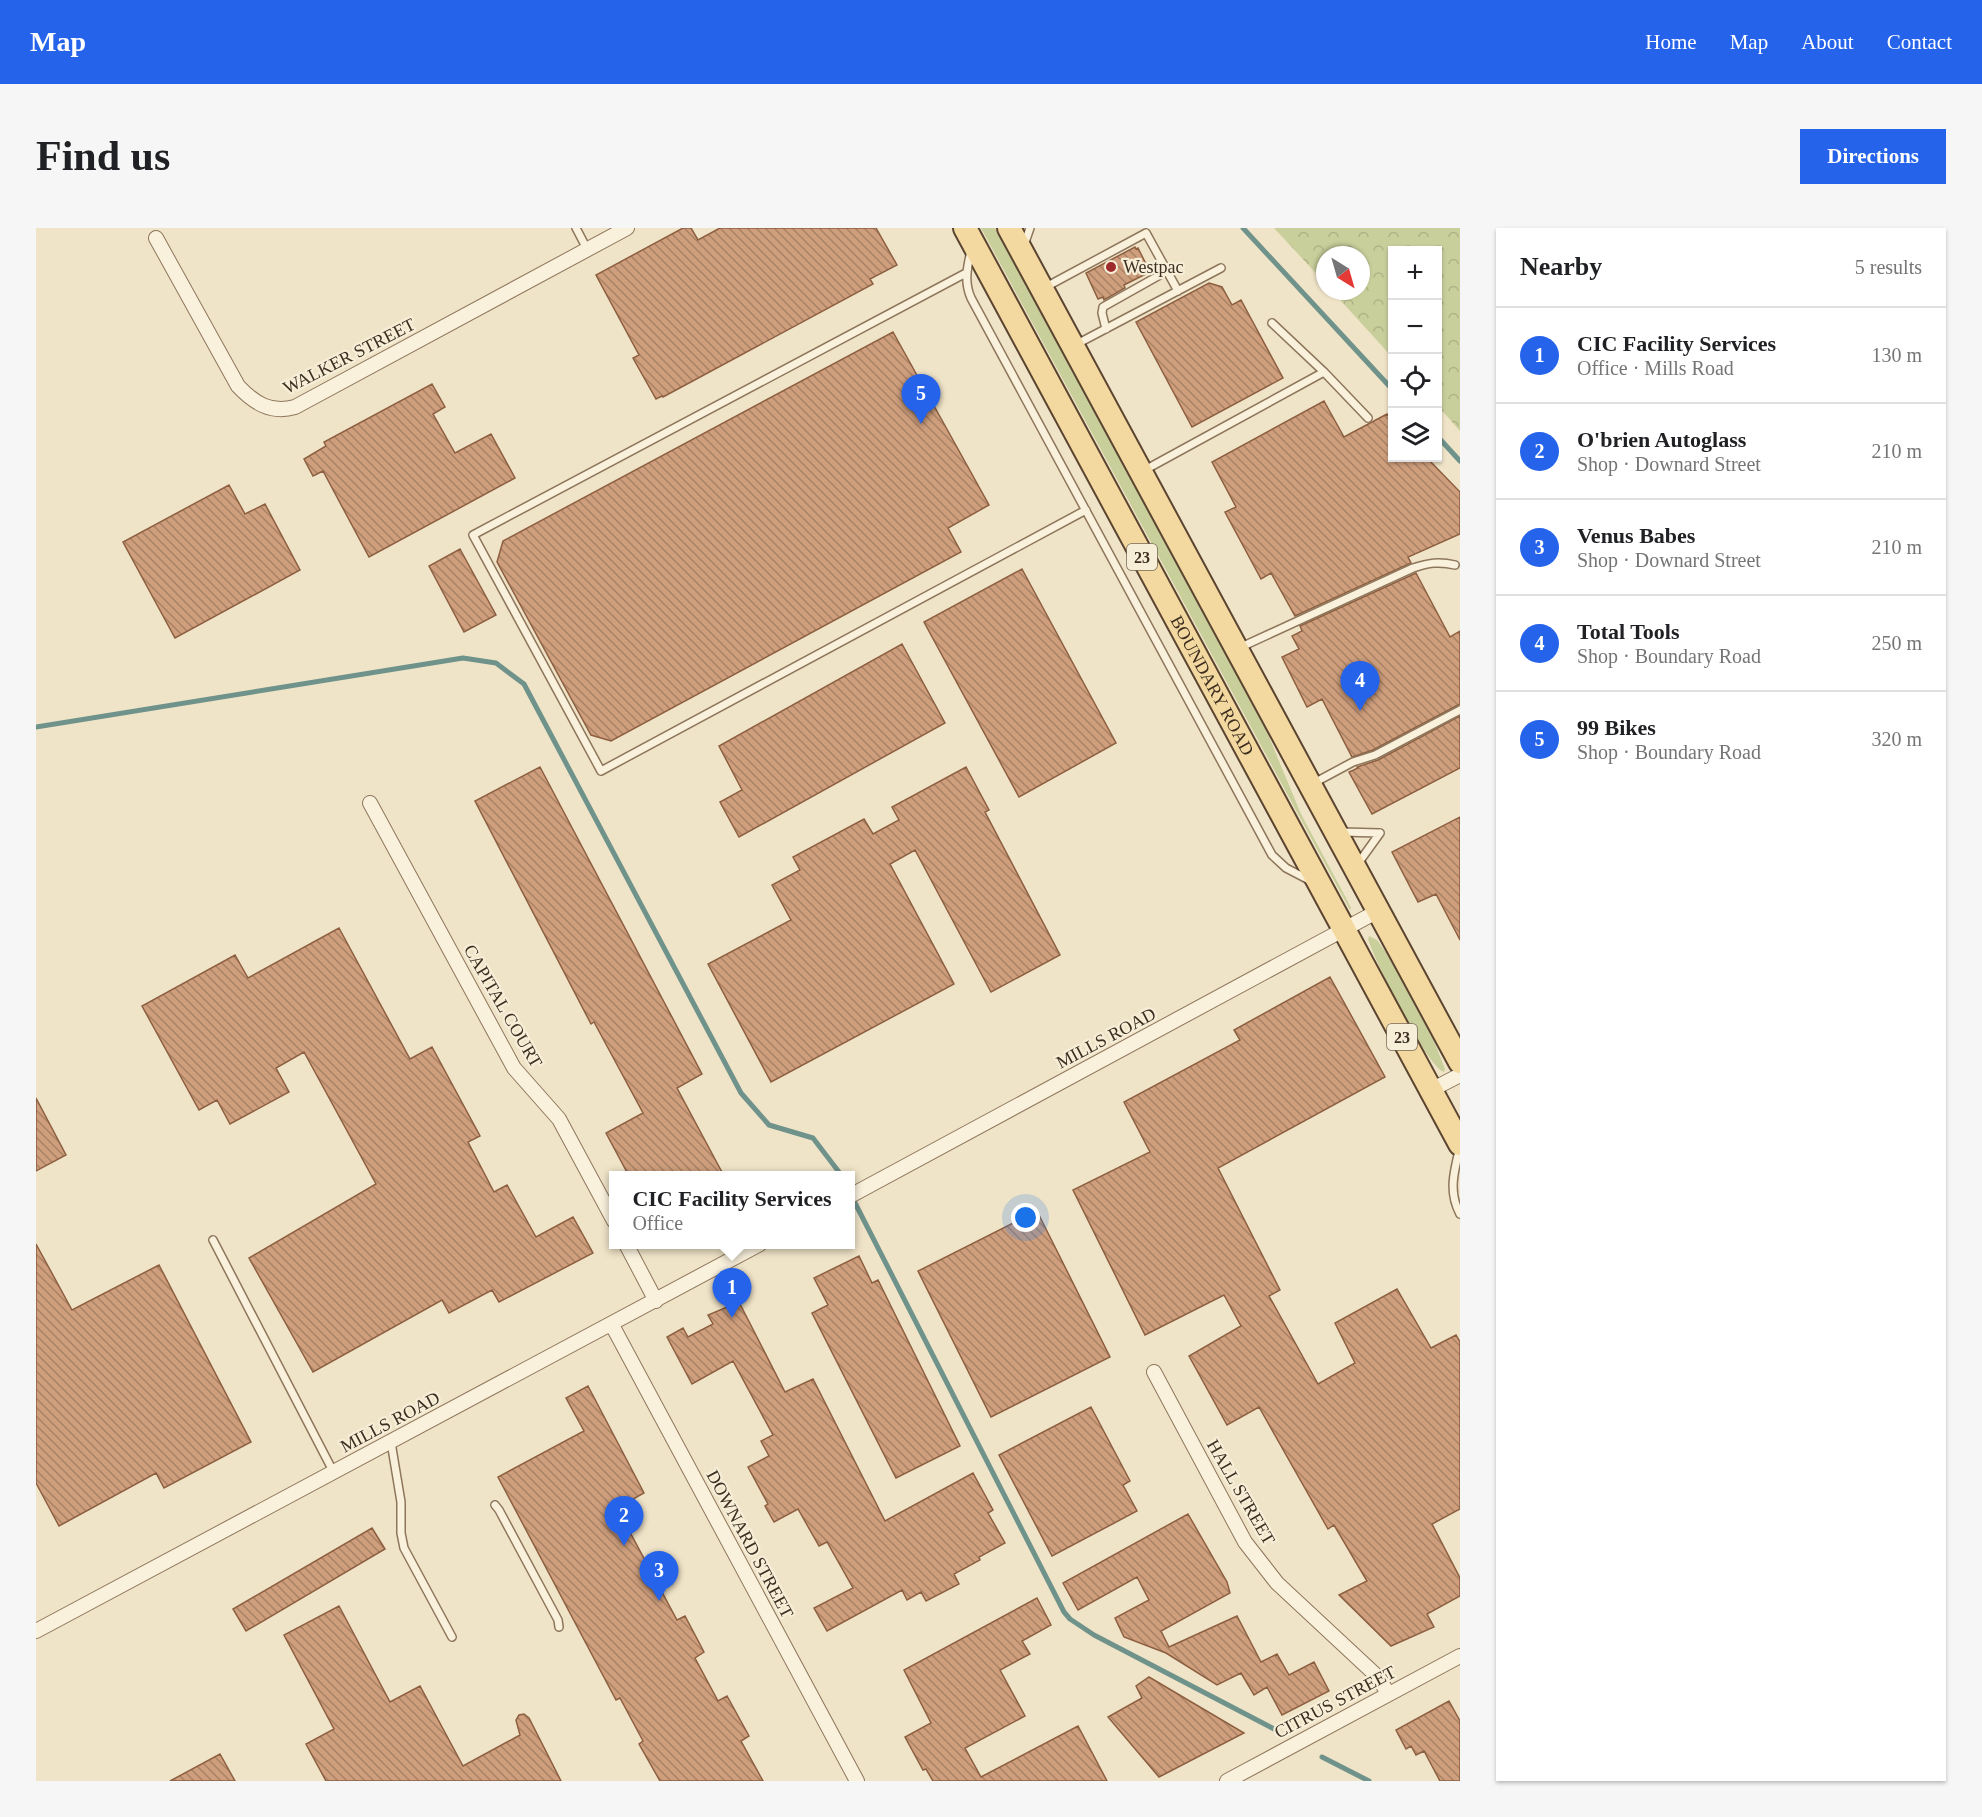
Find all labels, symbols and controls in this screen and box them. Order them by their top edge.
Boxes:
text: Map [30,26,86,57]
text: Home [1645,30,1697,54]
text: Map [1730,30,1768,54]
text: About [1801,30,1854,54]
text: Contact [1887,30,1952,54]
button: Directions [1800,129,1946,184]
text: Find us [36,133,170,179]
north arrow [1316,246,1370,300]
map controls [1388,246,1442,462]
button: + [1388,246,1442,300]
text: Nearby [1520,252,1602,281]
text: 5 results [1855,256,1922,278]
place label: Westpac [1123,257,1184,277]
marker: Westpac [1104,260,1118,274]
button: − [1388,300,1442,354]
street label: WALKER STREET [280,314,418,398]
text: CIC Facility Services [1577,331,1776,356]
text: 1 [1535,344,1545,366]
text: 130 m [1871,344,1922,366]
button: locate [1388,354,1442,408]
text: Office · Mills Road [1577,357,1734,379]
pin: 5 [902,374,940,424]
button: layers [1388,408,1442,462]
text: O'brien Autoglass [1577,427,1746,452]
text: 2 [1535,440,1545,462]
text: 210 m [1871,440,1922,462]
text: Shop · Downard Street [1577,453,1761,475]
text: Venus Babes [1577,523,1695,548]
text: 3 [1535,536,1545,558]
text: 210 m [1871,536,1922,558]
road number: 23 [1127,544,1157,570]
text: Shop · Downard Street [1577,549,1761,571]
street label: BOUNDARY ROAD [1166,612,1258,759]
text: Total Tools [1577,619,1680,644]
text: 4 [1535,632,1545,654]
text: 250 m [1871,632,1922,654]
text: Shop · Boundary Road [1577,645,1761,667]
pin: 4 [1340,662,1380,711]
text: 99 Bikes [1577,715,1656,740]
text: 5 [1535,728,1545,750]
text: 320 m [1871,728,1922,750]
text: Shop · Boundary Road [1577,741,1761,763]
street label: CAPITAL COURT [460,941,546,1071]
street label: MILLS ROAD [1053,1003,1159,1073]
road number: 23 [1387,1024,1417,1050]
popup [609,1171,855,1249]
text: CIC Facility Services [632,1186,832,1211]
your location [1011,1203,1040,1232]
text: Office [632,1212,683,1234]
pin: 1 [712,1268,752,1318]
street label: MILLS ROAD [337,1387,443,1457]
street label: HALL STREET [1203,1436,1279,1548]
street label: DOWNARD STREET [703,1467,797,1621]
pin: 2 [604,1496,644,1546]
pin: 3 [640,1552,678,1601]
street label: CITRUS STREET [1271,1662,1399,1742]

